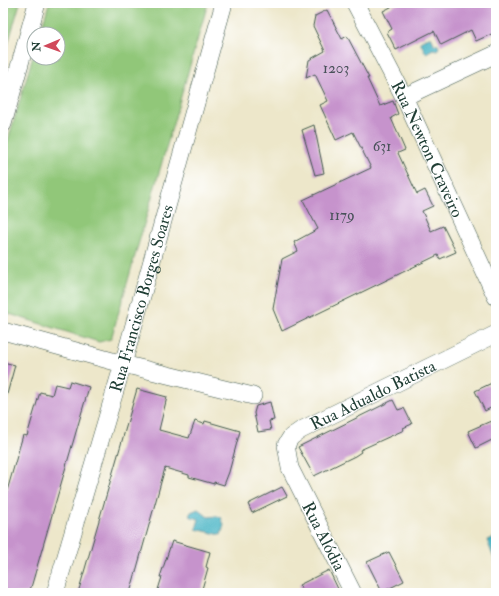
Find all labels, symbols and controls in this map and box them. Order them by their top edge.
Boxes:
north arrow [26,26,66,66]
text: N [30,40,43,52]
house number: 1203 [323,59,349,78]
street label: Rua Newton Craveiro [386,77,468,221]
house number: 631 [373,137,391,156]
street label: Rua Francisco Borges Soares [105,202,178,395]
house number: 1179 [329,206,355,225]
street label: Rua Adualdo Batista [307,355,440,435]
street label: Rua Alódia [297,498,350,575]

